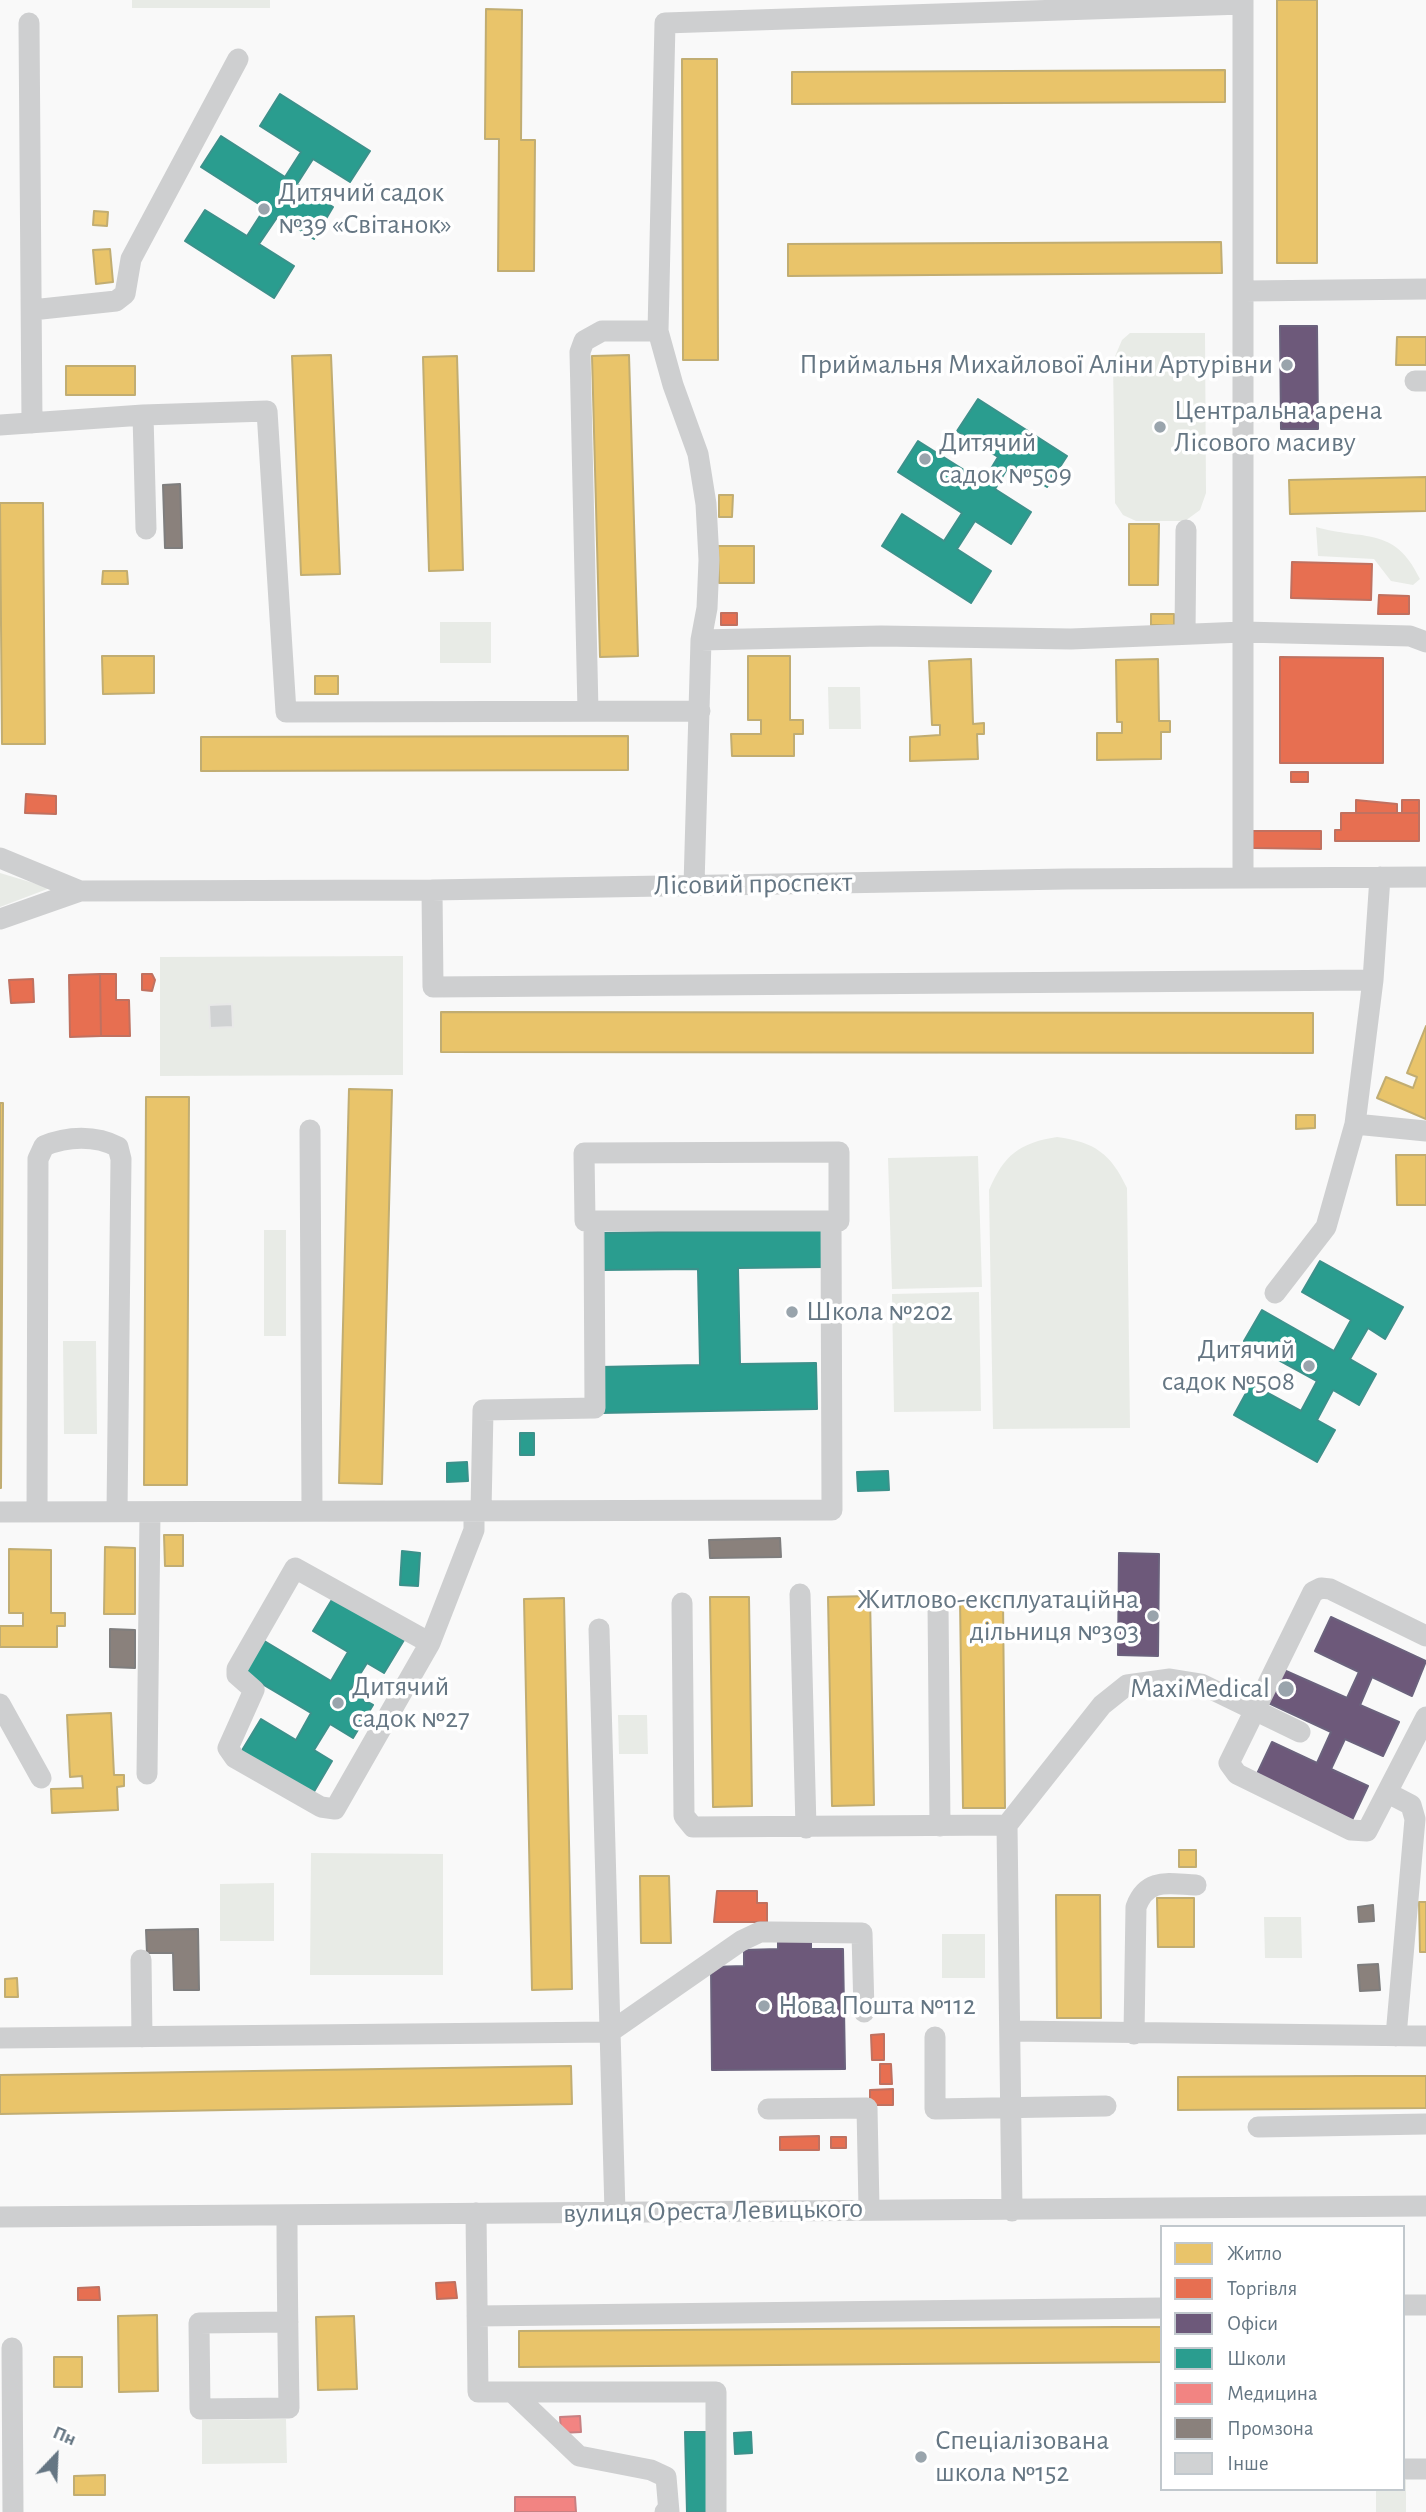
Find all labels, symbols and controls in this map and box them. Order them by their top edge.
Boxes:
place label: Дитячий садок №39 «Світанок» [278,176,452,242]
marker: Дитячий садок №39 «Світанок» [256,201,272,217]
place label: Приймальня Михайлової Аліни Артурівни [799,348,1273,382]
marker: Приймальня Михайлової Аліни Артурівни [1279,357,1295,373]
place label: Центральна арена Лісового масиву [1174,394,1383,460]
marker: Центральна арена Лісового масиву [1152,419,1168,435]
place label: Дитячий садок №509 [939,426,1072,492]
marker: Дитячий садок №509 [917,451,933,467]
street label: Лісовий проспект [654,865,852,903]
place label: Школа №202 [806,1295,953,1329]
marker: Школа №202 [784,1304,800,1320]
place label: Дитячий садок №508 [1162,1333,1295,1399]
marker: Дитячий садок №508 [1301,1358,1317,1374]
place label: Житлово-експлуатаційна дільниця №303 [857,1583,1139,1649]
marker: Житлово-експлуатаційна дільниця №303 [1145,1608,1161,1624]
place label: Дитячий садок №27 [352,1670,470,1736]
place label: MaxiMedical [1130,1672,1270,1706]
marker: MaxiMedical [1276,1679,1296,1699]
marker: Дитячий садок №27 [330,1695,346,1711]
place label: Нова Пошта №112 [778,1989,976,2023]
marker: Нова Пошта №112 [756,1998,772,2014]
street label: вулиця Ореста Левицького [563,2192,863,2230]
legend [1160,2225,1405,2491]
text: Житло [1227,2243,1282,2264]
text: Торгівля [1227,2278,1297,2299]
text: Офіси [1227,2313,1278,2334]
text: Школи [1227,2348,1286,2369]
text: Медицина [1227,2383,1318,2404]
text: Промзона [1227,2418,1314,2439]
north arrow [21,2421,91,2491]
text: Пн [50,2423,79,2449]
place label: Спеціалізована школа №152 [935,2424,1109,2490]
marker: Спеціалізована школа №152 [913,2449,929,2465]
text: Інше [1227,2453,1269,2474]

